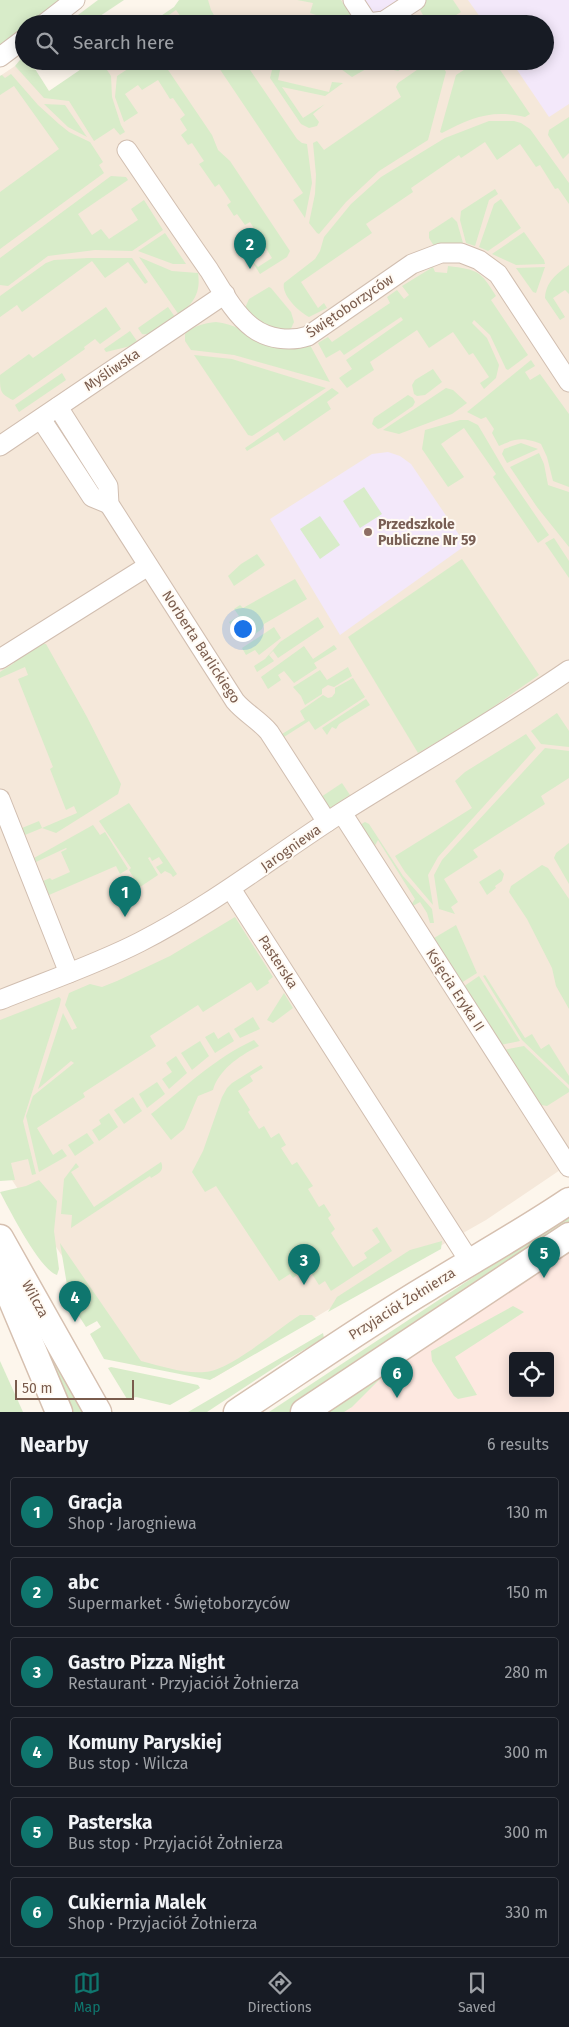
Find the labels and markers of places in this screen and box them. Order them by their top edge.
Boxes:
pin: 2 [234,228,266,269]
place label: Przedszkole Publiczne Nr 59 [378,516,476,549]
marker: Przedszkole Publiczne Nr 59 [362,526,374,538]
pin: 1 [109,876,141,917]
pin: 5 [528,1237,560,1278]
pin: 3 [288,1244,320,1285]
pin: 4 [59,1281,91,1322]
pin: 6 [381,1357,413,1398]

